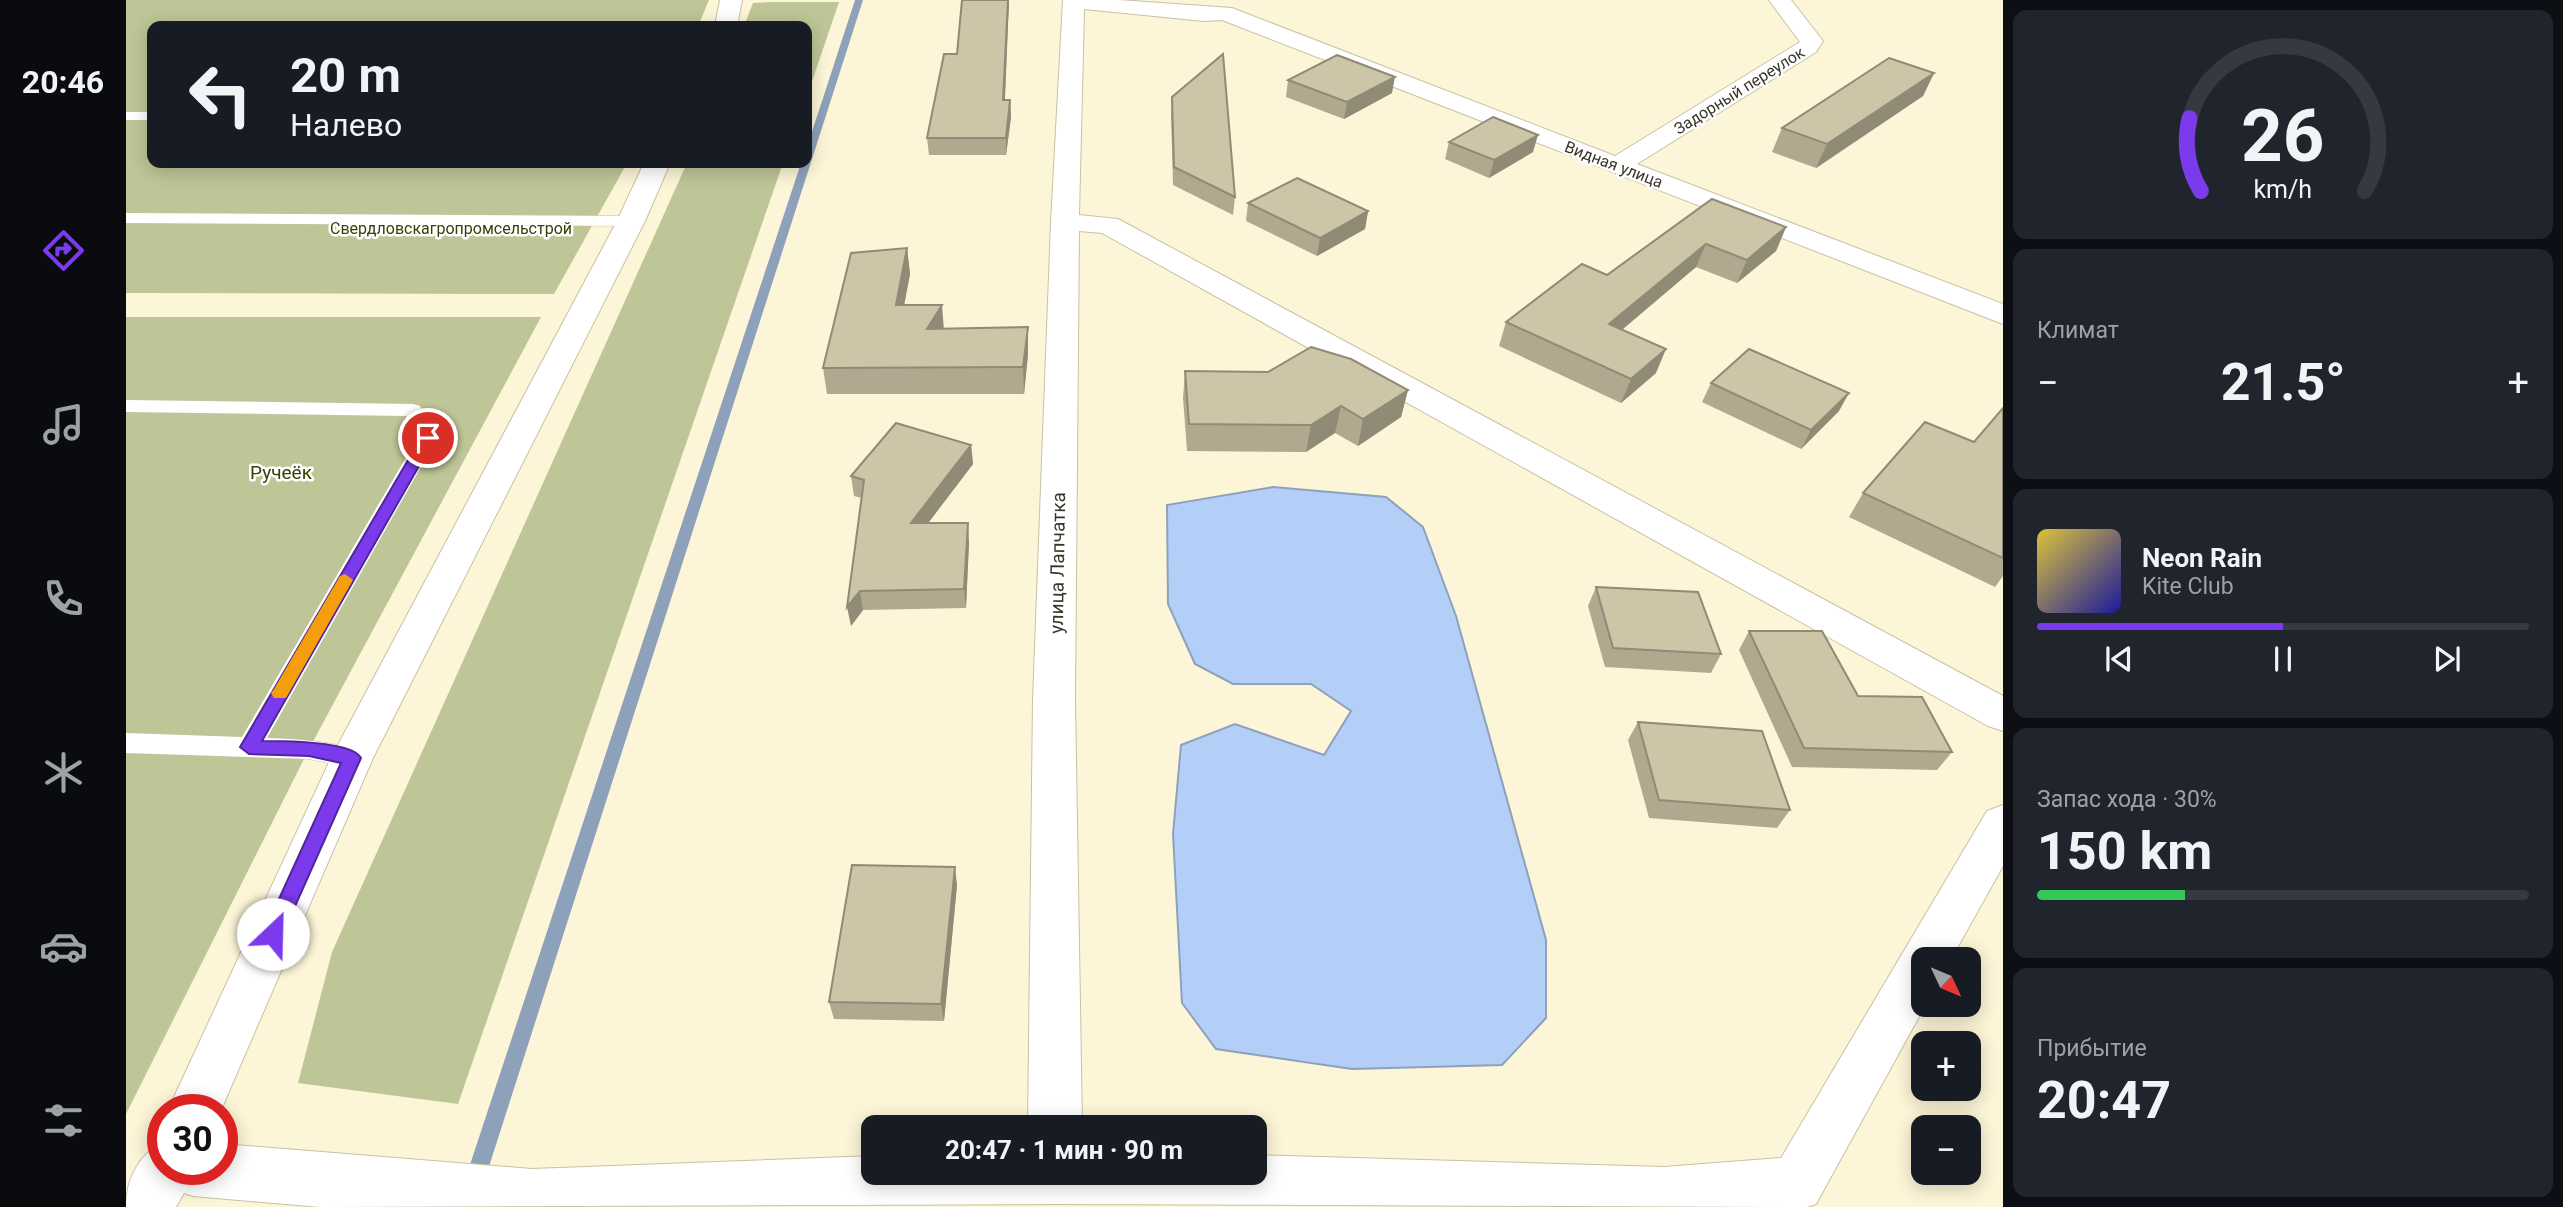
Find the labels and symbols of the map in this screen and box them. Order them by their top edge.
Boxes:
street label: Задорный переулок [1671,42,1808,138]
street label: Видная улица [1562,137,1666,192]
park label: Свердловскагропромсельстрой [330,219,572,238]
pin [398,408,458,468]
park label: Ручеёк [250,461,313,484]
street label: улица Лапчатка [1045,492,1070,634]
position arrow [236,897,310,971]
north arrow [1911,947,1981,1017]
speed limit sign: 30 [147,1094,238,1185]

